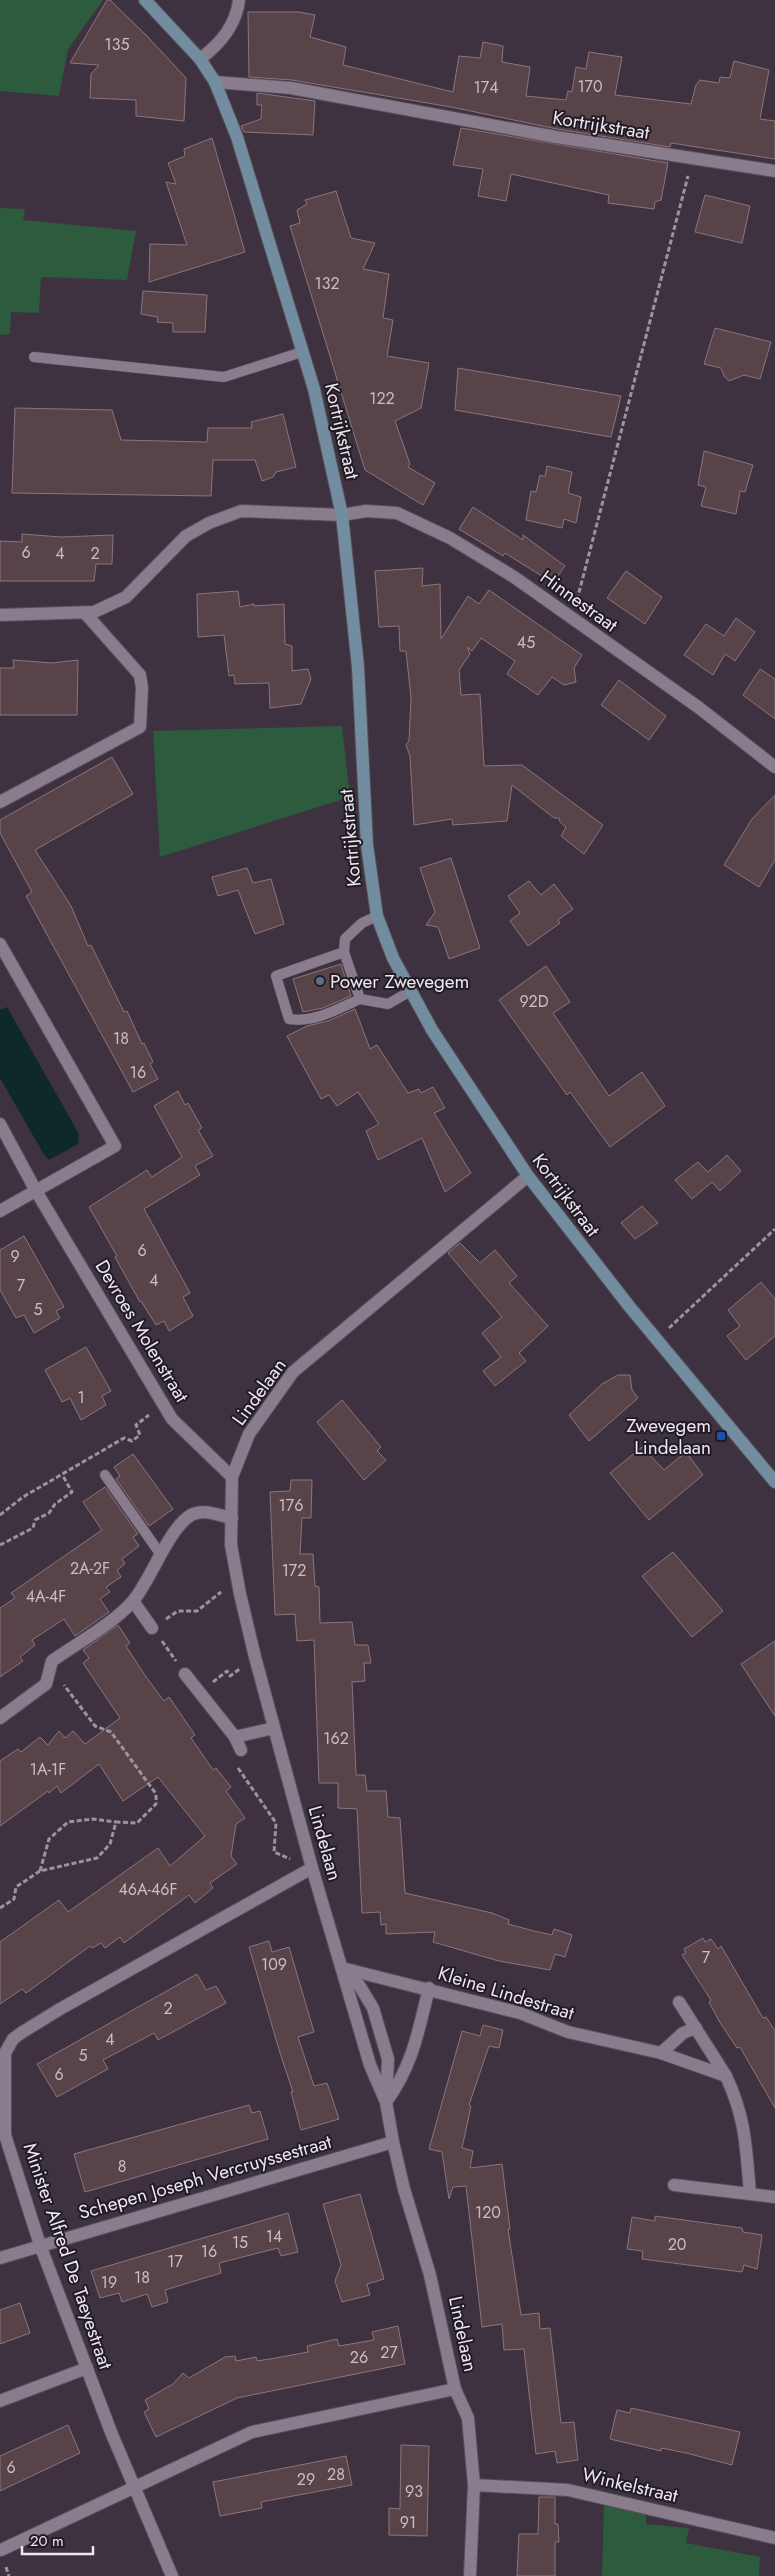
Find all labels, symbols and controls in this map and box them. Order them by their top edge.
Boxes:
house number: 135 [105,33,129,56]
house number: 170 [577,75,603,98]
house number: 174 [474,76,498,99]
street label: Kortrijkstraat [551,104,652,146]
house number: 132 [314,272,340,295]
street label: Kortrijkstraat [318,380,366,482]
house number: 122 [369,387,395,410]
house number: 6 [21,541,31,564]
house number: 4 [55,542,65,565]
house number: 2 [90,542,100,565]
street label: Hinnestraat [535,564,624,639]
house number: 45 [517,631,535,654]
street label: Kortrijkstraat [332,788,368,888]
place label: Power Zwevegem [330,968,469,995]
marker: Power Zwevegem [314,975,326,987]
house number: 92D [519,990,549,1013]
house number: 18 [113,1027,129,1050]
house number: 16 [130,1061,146,1084]
street label: Kortrijkstraat [526,1148,606,1243]
house number: 6 [137,1239,147,1262]
house number: 9 [10,1245,20,1268]
street label: Devroes Molenstraat [89,1255,196,1408]
house number: 4 [149,1269,159,1292]
house number: 7 [17,1274,26,1297]
house number: 5 [33,1298,43,1321]
street label: Lindelaan [226,1353,292,1431]
house number: 1 [77,1386,85,1409]
place label: Zwevegem Lindelaan [626,1412,711,1461]
marker: Zwevegem Lindelaan [715,1430,727,1442]
house number: 176 [279,1494,303,1517]
house number: 2A-2F [70,1557,110,1580]
house number: 172 [282,1559,306,1582]
house number: 4A-4F [26,1585,66,1608]
house number: 162 [323,1727,349,1750]
house number: 1A-1F [30,1758,66,1781]
street label: Lindelaan [301,1802,349,1884]
house number: 46A-46F [118,1878,178,1901]
house number: 7 [702,1946,711,1969]
house number: 109 [261,1953,287,1976]
street label: Kleine Lindestraat [435,1959,578,2027]
house number: 2 [163,1997,173,2020]
house number: 4 [105,2028,115,2051]
house number: 5 [78,2044,88,2067]
house number: 6 [54,2063,64,2086]
street label: Schepen Joseph Vercruyssestraat [75,2128,335,2226]
street label: Minister Alfred De Taeyestraat [17,2139,120,2373]
house number: 8 [118,2155,126,2178]
house number: 120 [475,2201,501,2224]
house number: 14 [266,2225,282,2248]
house number: 15 [232,2231,248,2254]
house number: 20 [668,2233,686,2256]
house number: 16 [201,2240,217,2263]
house number: 17 [167,2250,183,2273]
house number: 18 [134,2266,150,2289]
house number: 19 [101,2271,117,2294]
street label: Lindelaan [442,2294,484,2374]
house number: 27 [380,2341,398,2364]
house number: 26 [350,2346,368,2369]
house number: 6 [6,2456,16,2479]
street label: Winkelstraat [579,2461,681,2509]
house number: 28 [327,2463,345,2486]
house number: 29 [297,2468,315,2491]
house number: 93 [405,2480,423,2503]
house number: 91 [400,2511,416,2534]
scale bar [22,2524,94,2556]
text: 20 m [30,2530,64,2552]

